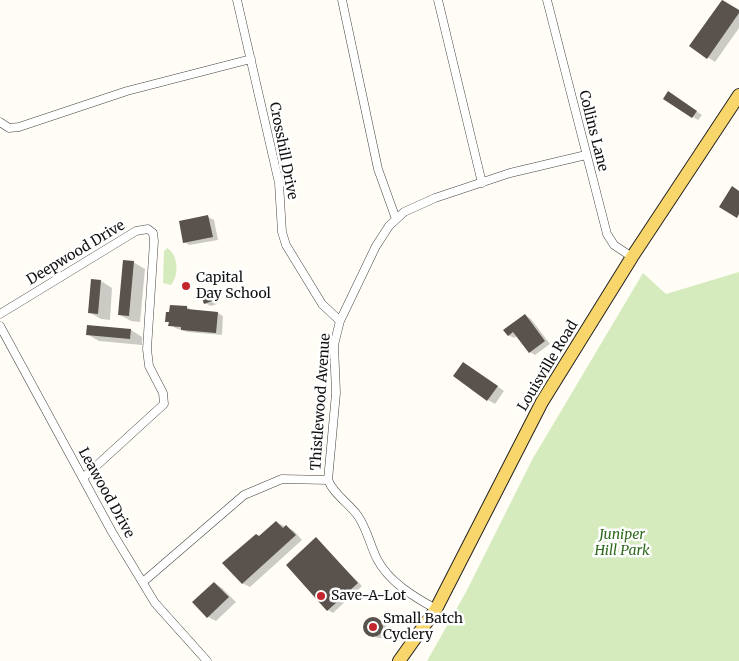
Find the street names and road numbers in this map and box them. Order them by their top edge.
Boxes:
street label: Collins Lane [575,89,611,173]
street label: Crosshill Drive [265,101,301,201]
street label: Deepwood Drive [24,217,128,289]
street label: Louisville Road [514,318,582,414]
street label: Thistlewood Avenue [308,333,334,471]
street label: Leawood Drive [74,445,138,541]

